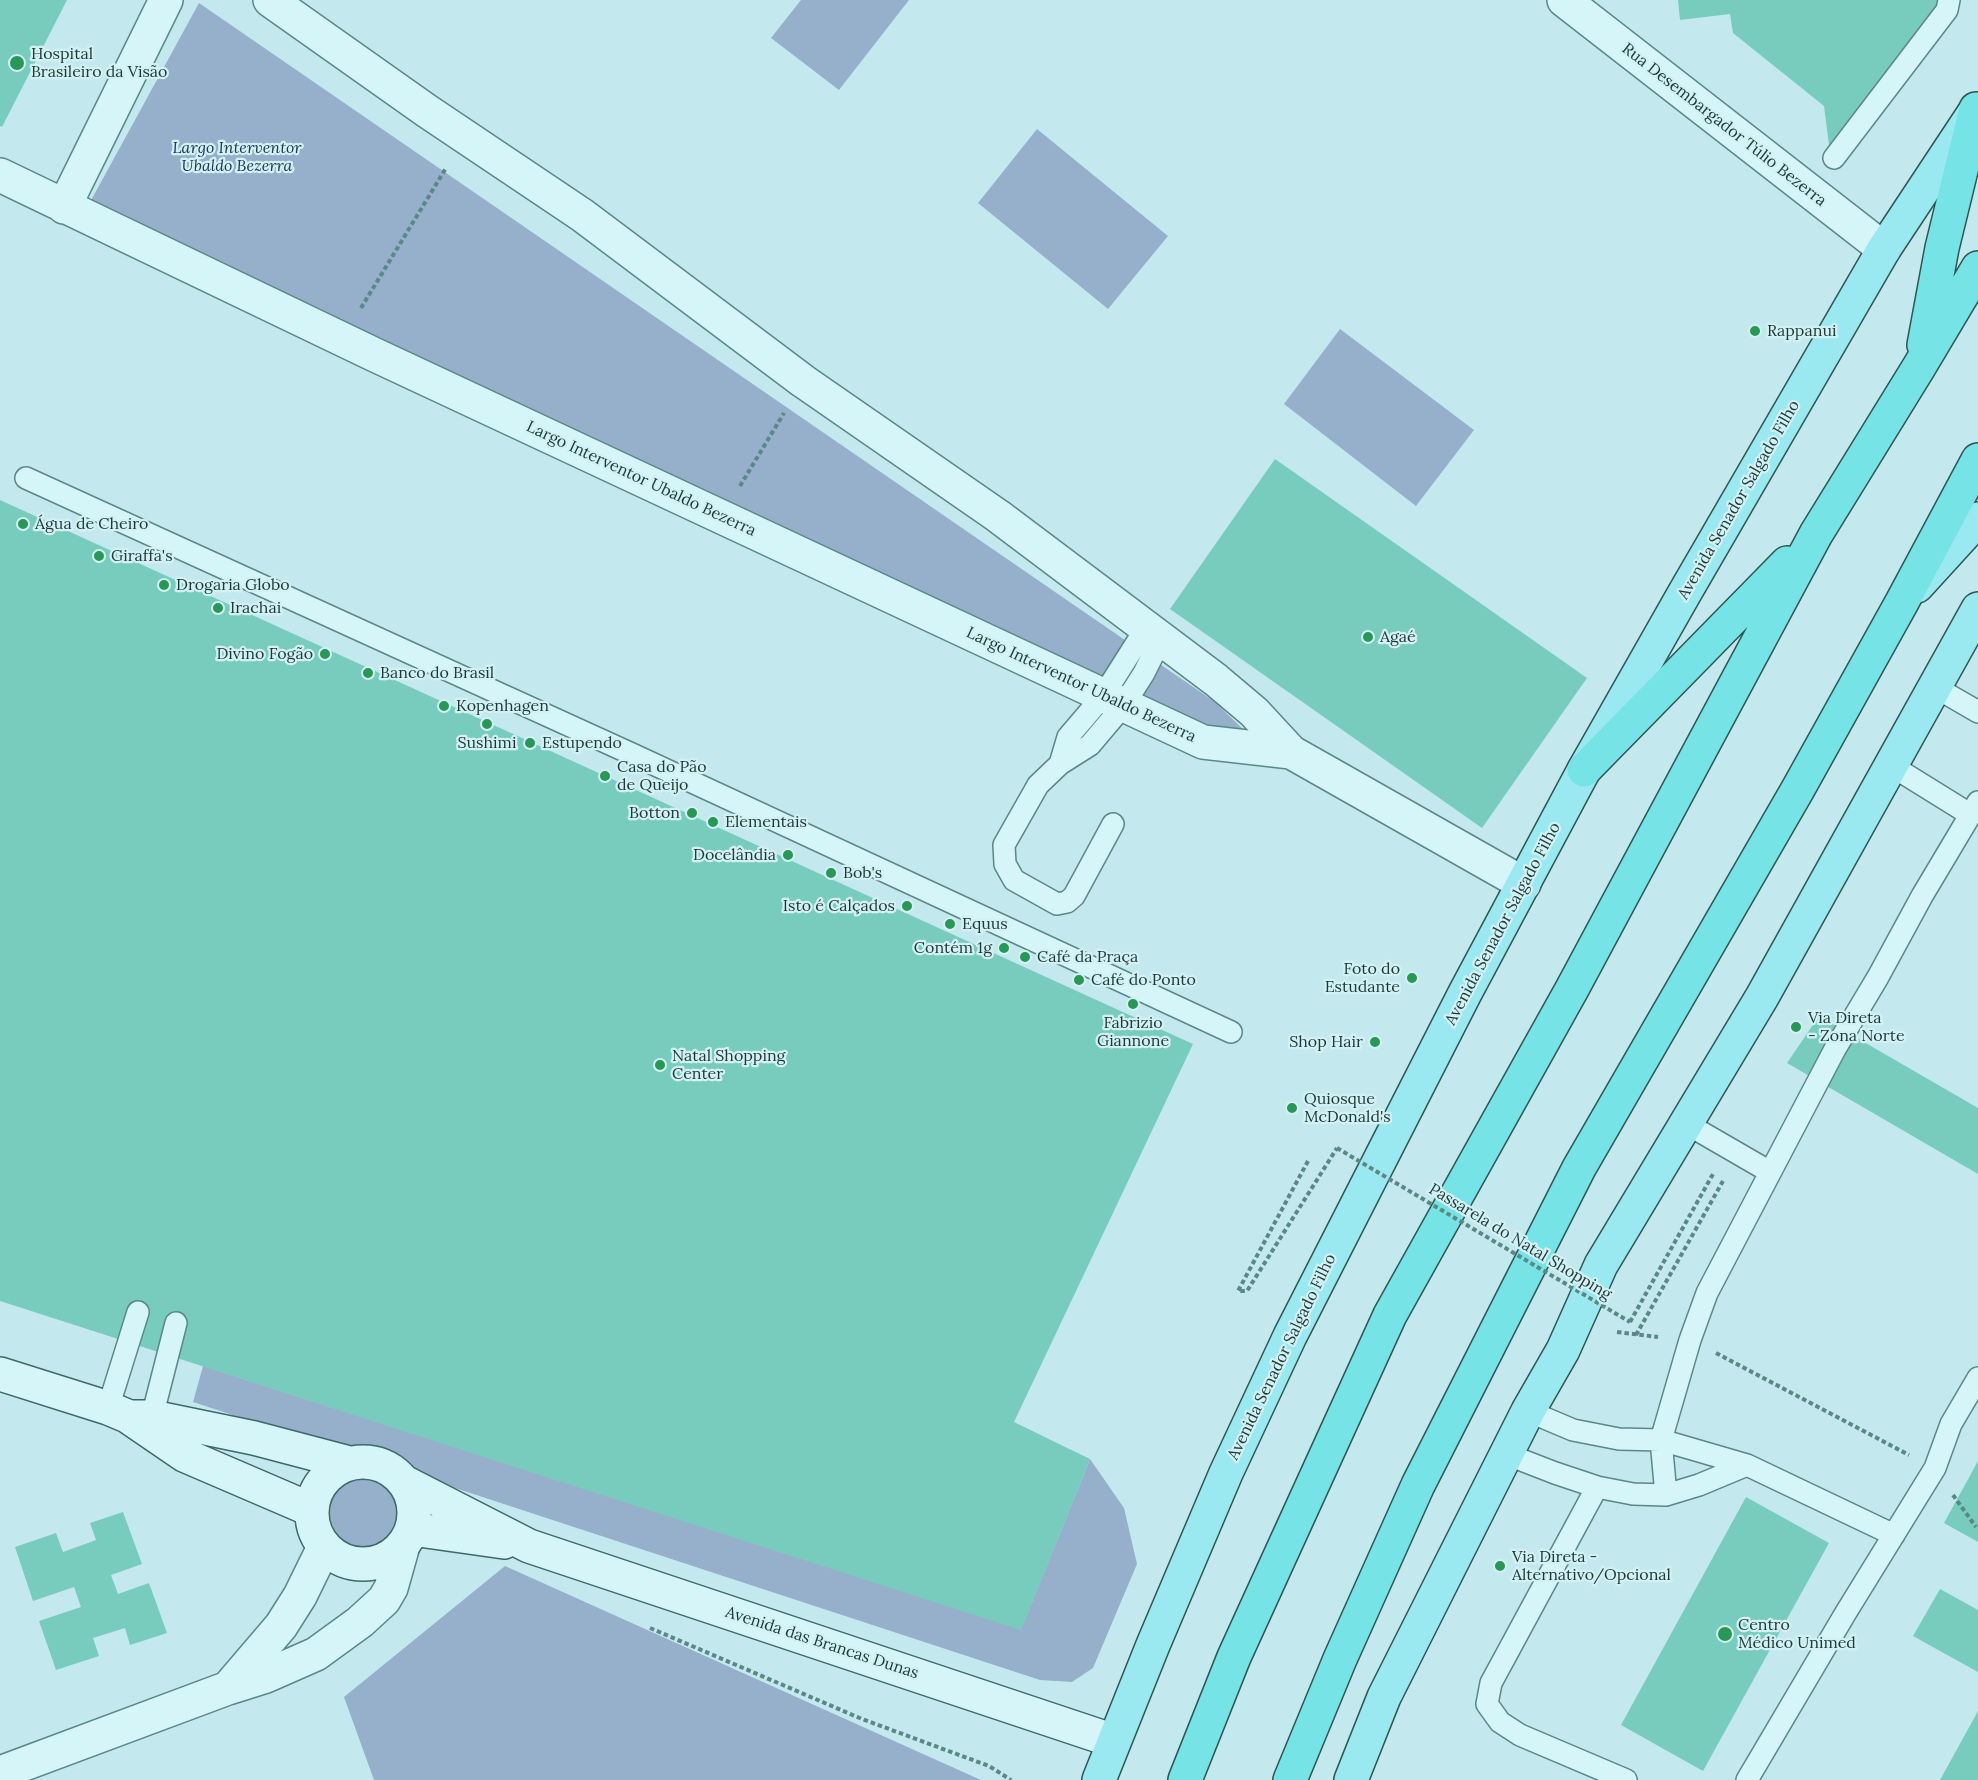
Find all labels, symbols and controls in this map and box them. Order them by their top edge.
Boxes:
street label: Rua Desembargador Túlio Bezerra [1618,39,1830,211]
place label: Hospital Brasileiro da Visão [31,44,167,82]
marker: Hospital Brasileiro da Visão [8,54,26,72]
park label: Largo Interventor Ubaldo Bezerra [172,138,302,176]
place label: Rappanui [1767,321,1836,341]
marker: Rappanui [1748,324,1762,338]
street label: Avenida Senador Salgado Filho [1674,397,1804,603]
street label: Largo Interventor Ubaldo Bezerra [523,417,759,541]
place label: Água de Cheiro [35,514,148,534]
marker: Água de Cheiro [16,517,30,531]
place label: Giraffa's [111,546,173,566]
marker: Giraffa's [92,549,106,563]
place label: Drogaria Globo [176,575,290,595]
marker: Drogaria Globo [157,578,171,592]
place label: Irachai [230,598,281,618]
marker: Irachai [211,601,225,615]
street label: Largo Interventor Ubaldo Bezerra [963,623,1199,747]
place label: Agaé [1380,627,1416,647]
marker: Agaé [1361,630,1375,644]
place label: Divino Fogão [216,644,313,664]
marker: Divino Fogão [318,647,332,661]
place label: Banco do Brasil [380,663,494,683]
marker: Banco do Brasil [361,666,375,680]
place label: Kopenhagen [456,696,549,716]
marker: Kopenhagen [437,699,451,713]
marker: Sushimi [480,717,494,731]
place label: Sushimi [458,733,516,753]
place label: Estupendo [542,733,622,753]
marker: Estupendo [523,736,537,750]
place label: Casa do Pão de Queijo [617,757,707,795]
marker: Casa do Pão de Queijo [598,769,612,783]
place label: Botton [629,803,680,823]
marker: Botton [685,806,699,820]
place label: Elementais [725,812,807,832]
marker: Elementais [706,815,720,829]
street label: Avenida Senador Salgado Filho [1441,819,1565,1029]
place label: Docelândia [693,845,776,865]
marker: Docelândia [781,848,795,862]
place label: Bob's [843,863,882,883]
marker: Bob's [824,866,838,880]
place label: Isto é Calçados [783,896,895,916]
marker: Isto é Calçados [900,899,914,913]
place label: Equus [962,914,1008,934]
marker: Equus [943,917,957,931]
place label: Contém 1g [914,938,992,958]
marker: Contém 1g [997,941,1011,955]
place label: Café da Praça [1037,947,1138,967]
marker: Café da Praça [1018,950,1032,964]
place label: Foto do Estudante [1325,959,1400,997]
place label: Café do Ponto [1091,970,1196,990]
marker: Foto do Estudante [1405,971,1419,985]
marker: Café do Ponto [1072,973,1086,987]
marker: Fabrizio Giannone [1126,997,1140,1011]
place label: Via Direta - Zona Norte [1808,1008,1905,1046]
place label: Fabrizio Giannone [1097,1013,1169,1051]
marker: Via Direta - Zona Norte [1789,1020,1803,1034]
place label: Shop Hair [1289,1032,1363,1052]
marker: Shop Hair [1368,1035,1382,1049]
place label: Natal Shopping Center [672,1046,785,1084]
marker: Natal Shopping Center [653,1058,667,1072]
place label: Quiosque McDonald's [1304,1089,1391,1127]
marker: Quiosque McDonald's [1285,1101,1299,1115]
street label: Passarela do Natal Shopping [1425,1180,1615,1304]
street label: Avenida Senador Salgado Filho [1224,1251,1340,1463]
place label: Via Direta - Alternativo/Opcional [1512,1547,1671,1585]
marker: Via Direta - Alternativo/Opcional [1493,1559,1507,1573]
street label: Avenida das Brancas Dunas [723,1603,921,1683]
place label: Centro Médico Unimed [1738,1615,1856,1653]
marker: Centro Médico Unimed [1716,1625,1734,1643]

